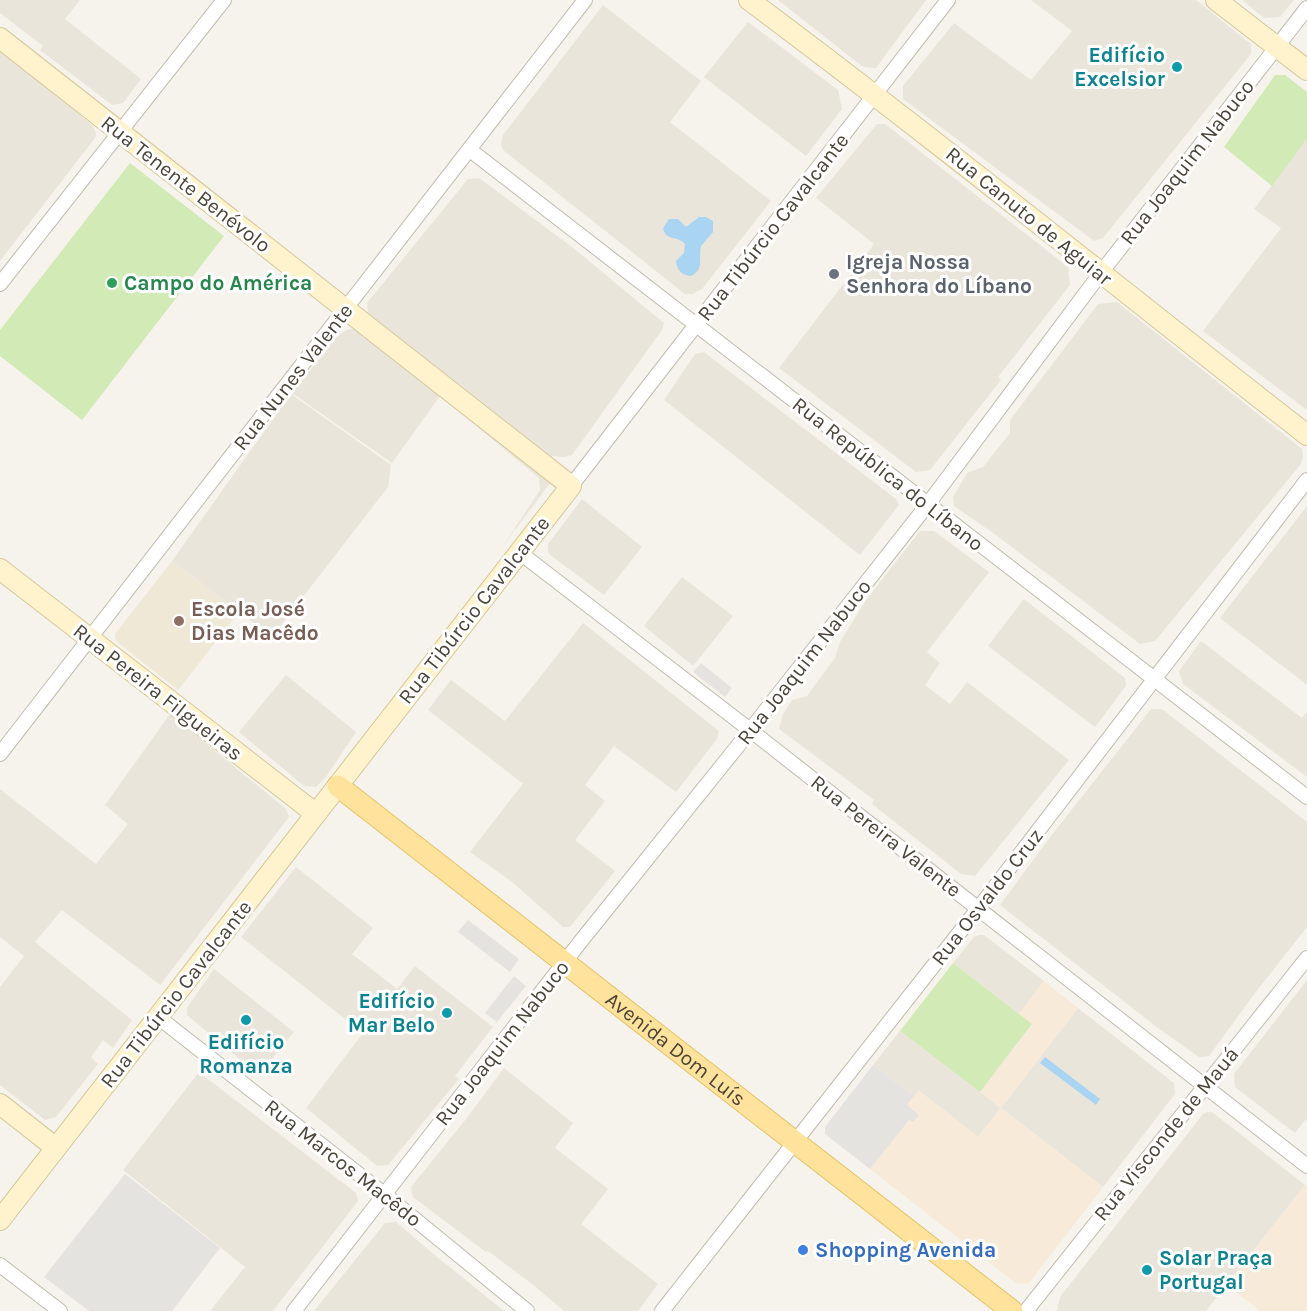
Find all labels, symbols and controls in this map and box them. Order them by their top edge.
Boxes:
place label: Edifício Excelsior [1074,43,1166,91]
marker: Edifício Excelsior [1170,60,1184,74]
street label: Rua Joaquim Nabuco [1115,75,1259,249]
street label: Rua Tenente Benévolo [97,110,275,258]
street label: Rua Tibúrcio Cavalcante [692,128,854,326]
street label: Rua Canuto de Aguiar [941,142,1117,291]
place label: Igreja Nossa Senhora do Líbano [846,250,1032,298]
marker: Igreja Nossa Senhora do Líbano [827,267,841,281]
place label: Campo do América [124,271,312,295]
marker: Campo do América [105,276,119,290]
street label: Rua Nunes Valente [228,299,358,455]
street label: Rua República do Líbano [788,392,988,556]
street label: Rua Tibúrcio Cavalcante [393,511,555,709]
street label: Rua Joaquim Nabuco [732,575,876,749]
place label: Escola José Dias Macêdo [191,597,319,645]
marker: Escola José Dias Macêdo [172,614,186,628]
street label: Rua Pereira Filgueiras [69,618,247,766]
street label: Rua Pereira Valente [806,770,966,902]
street label: Rua Osvaldo Cruz [926,824,1048,970]
street label: Rua Tibúrcio Cavalcante [95,895,257,1093]
street label: Rua Joaquim Nabuco [430,956,574,1130]
street label: Avenida Dom Luís [601,987,750,1111]
place label: Edifício Mar Belo [348,989,435,1037]
marker: Edifício Mar Belo [440,1006,454,1020]
marker: Edifício Romanza [239,1013,253,1027]
place label: Edifício Romanza [199,1030,293,1078]
street label: Rua Visconde de Mauá [1089,1042,1243,1226]
street label: Rua Marcos Macêdo [260,1094,426,1232]
place label: Shopping Avenida [815,1238,996,1262]
marker: Shopping Avenida [796,1243,810,1257]
place label: Solar Praça Portugal [1159,1246,1273,1294]
marker: Solar Praça Portugal [1140,1263,1154,1277]

